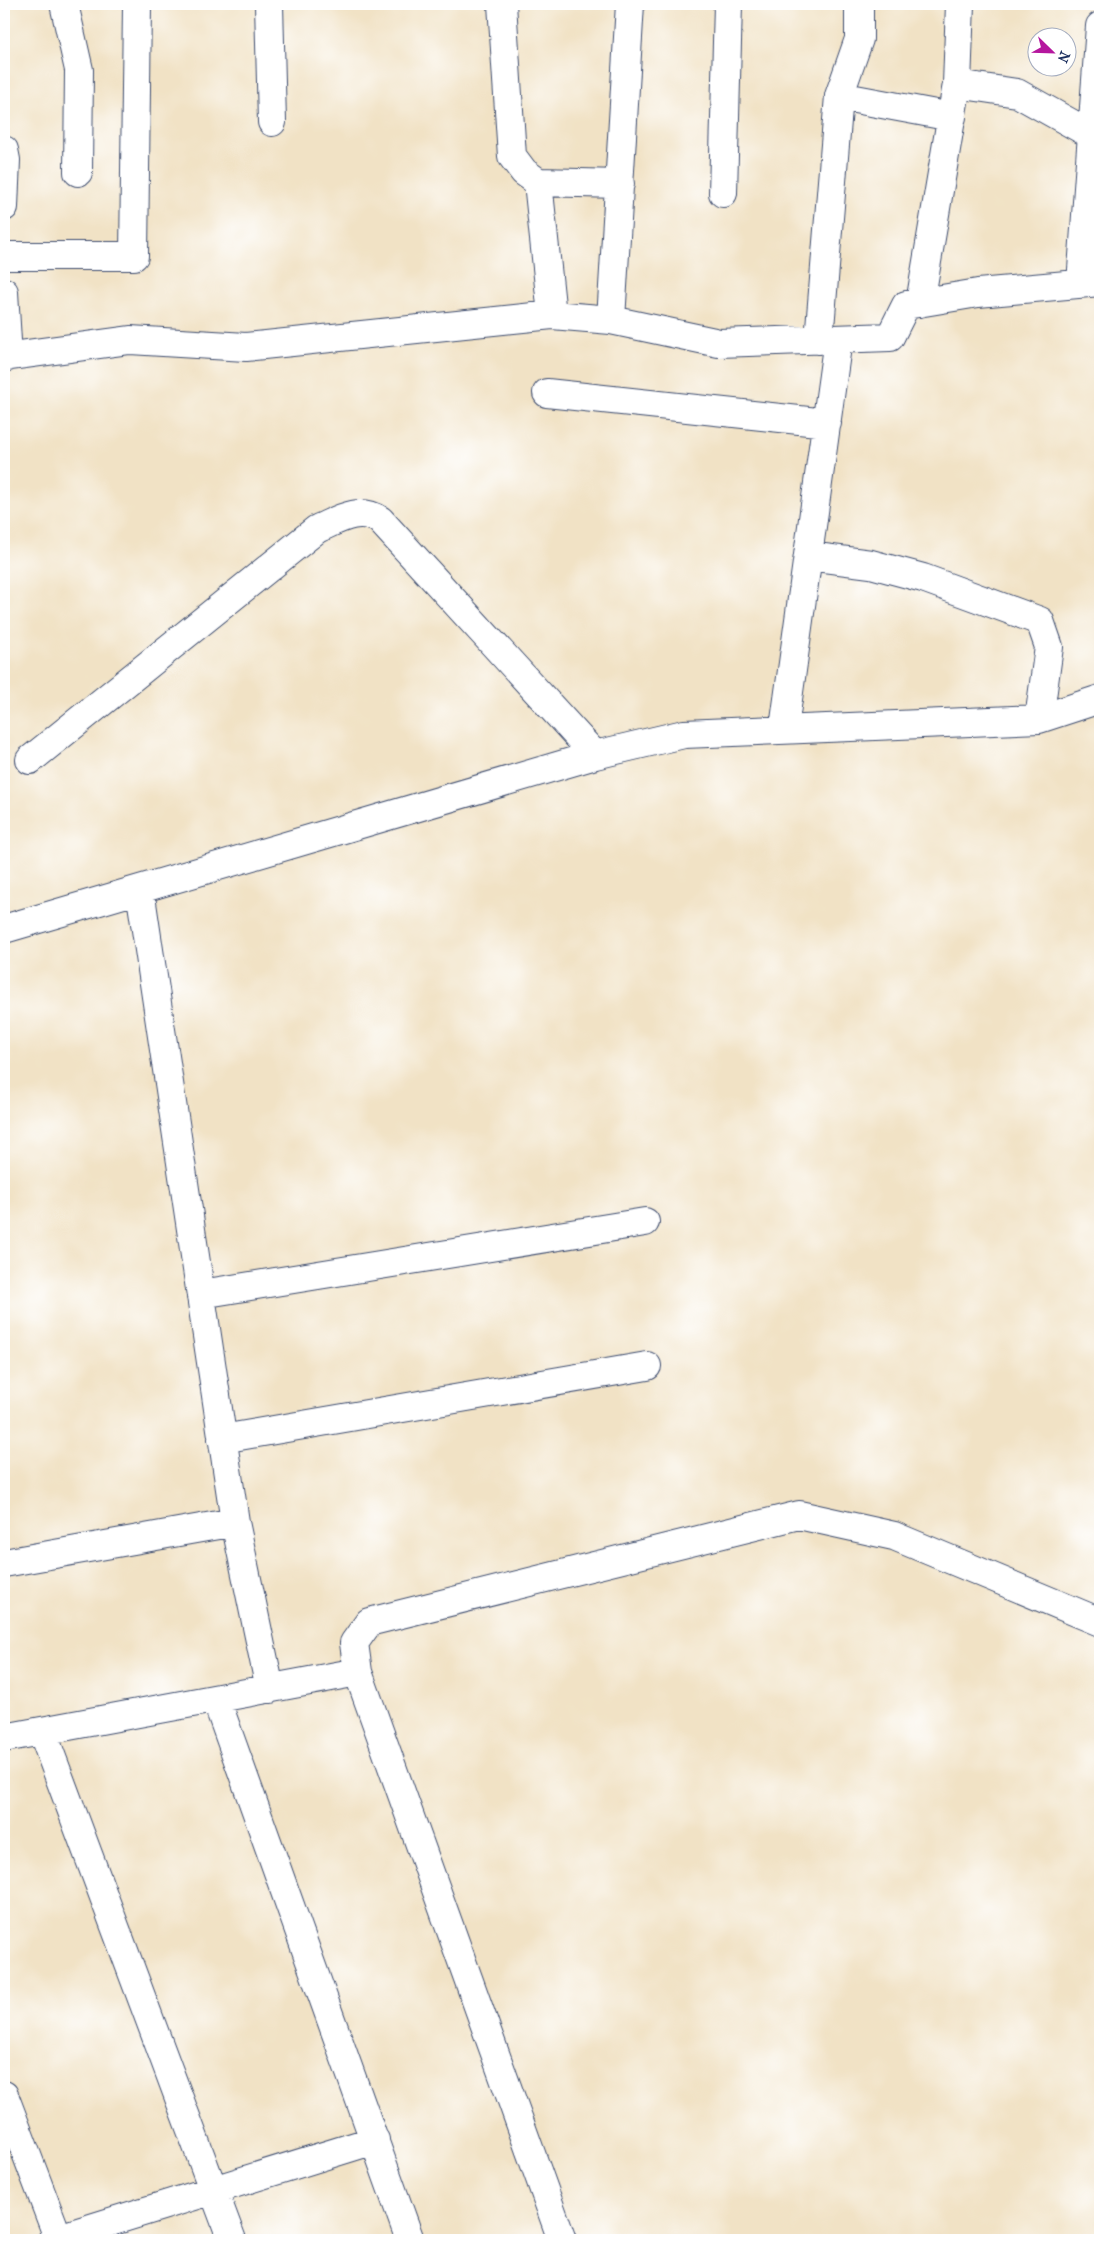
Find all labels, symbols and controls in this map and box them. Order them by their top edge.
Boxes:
north arrow [1026,28,1076,78]
text: N [1053,49,1073,65]

